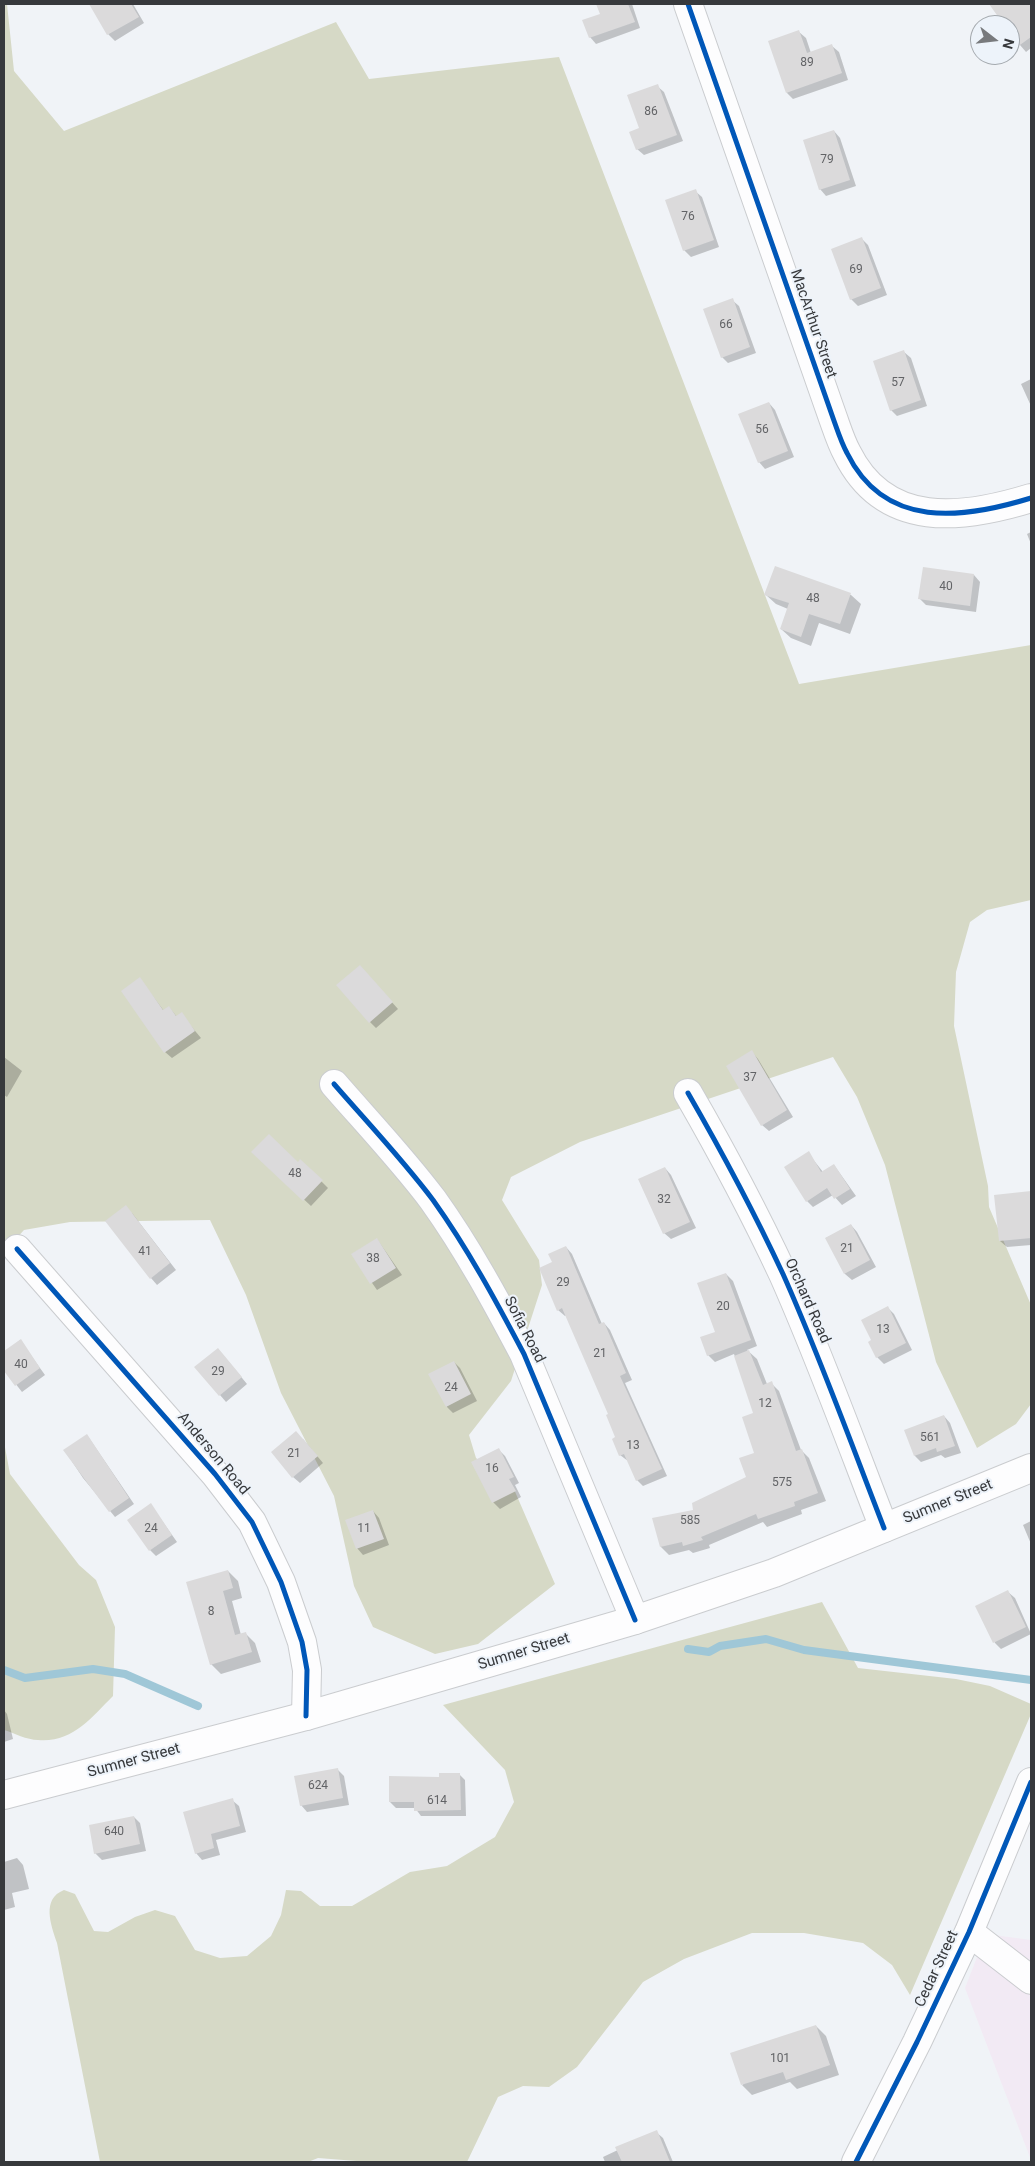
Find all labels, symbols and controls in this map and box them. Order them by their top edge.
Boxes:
north arrow [970,15,1020,65]
text: N [999,37,1018,51]
house number: 89 [800,56,814,70]
house number: 86 [644,105,658,119]
house number: 79 [820,153,834,167]
house number: 76 [681,210,695,224]
house number: 69 [849,263,863,277]
street label: MacArthur Street [786,267,840,381]
house number: 66 [719,318,733,332]
house number: 57 [891,376,905,390]
house number: 56 [755,423,769,437]
house number: 40 [939,580,953,594]
house number: 48 [806,592,820,606]
house number: 37 [743,1071,757,1085]
house number: 48 [288,1167,302,1181]
house number: 32 [657,1193,671,1207]
house number: 21 [840,1242,854,1256]
house number: 41 [138,1245,152,1259]
house number: 38 [366,1252,380,1266]
street label: Orchard Road [780,1256,834,1346]
house number: 29 [556,1276,570,1290]
street label: Sofia Road [500,1294,548,1366]
house number: 20 [716,1300,730,1314]
house number: 13 [876,1323,890,1337]
house number: 21 [593,1347,607,1361]
house number: 40 [14,1358,28,1372]
house number: 29 [211,1365,225,1379]
house number: 24 [444,1381,458,1395]
house number: 12 [758,1397,772,1411]
street label: Anderson Road [173,1409,253,1499]
house number: 561 [920,1431,940,1445]
house number: 13 [626,1439,640,1453]
house number: 21 [287,1447,301,1461]
house number: 16 [485,1462,499,1476]
house number: 575 [772,1476,792,1490]
street label: Sumner Street [901,1476,995,1528]
house number: 585 [680,1514,700,1528]
house number: 24 [144,1522,158,1536]
house number: 11 [357,1522,371,1536]
house number: 8 [208,1605,214,1619]
street label: Sumner Street [476,1630,572,1674]
street label: Sumner Street [86,1740,182,1782]
house number: 624 [308,1779,328,1793]
house number: 614 [427,1794,447,1808]
house number: 640 [104,1825,124,1839]
street label: Cedar Street [911,1928,963,2010]
house number: 101 [770,2052,790,2066]

